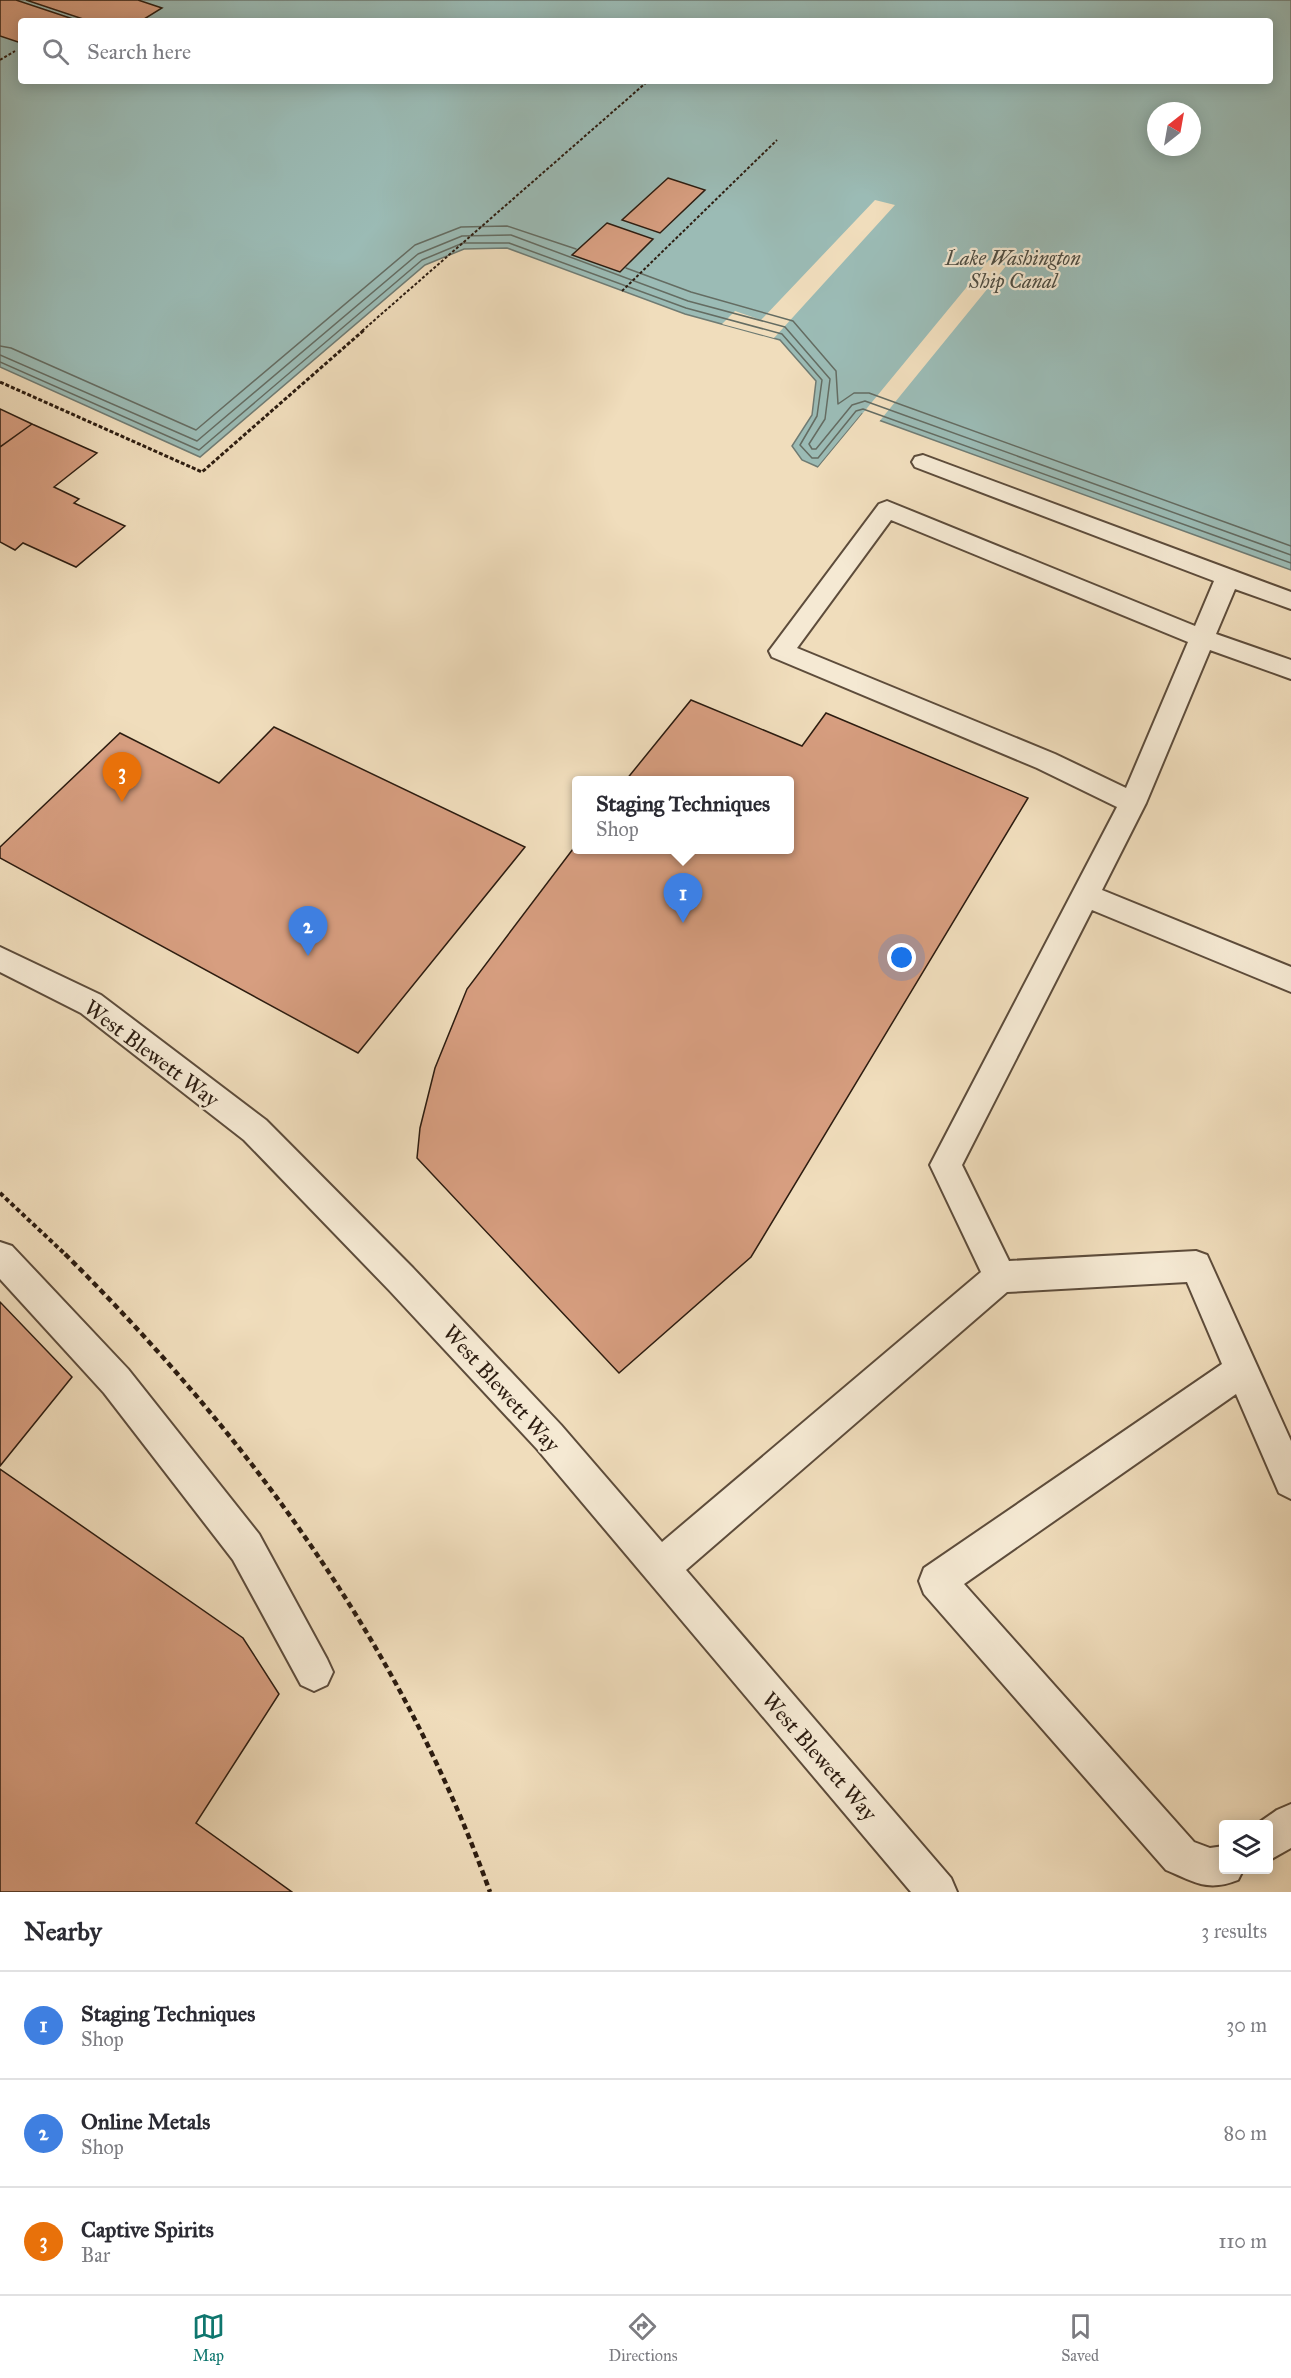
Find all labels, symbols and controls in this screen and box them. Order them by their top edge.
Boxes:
search box [18,18,1273,84]
icon: search [39,35,72,68]
text: Search here [87,38,191,65]
north arrow [1147,102,1201,156]
water label: Lake Washington Ship Canal [944,246,1081,294]
pin: 3 [102,752,142,802]
popup [572,776,794,854]
text: Staging Techniques [596,790,770,817]
text: Shop [596,817,639,841]
pin: 1 [664,874,702,923]
pin: 2 [288,906,328,956]
your location [887,943,916,972]
street label: West Blewett Way [79,994,225,1113]
street label: West Blewett Way [437,1319,566,1458]
street label: West Blewett Way [756,1686,883,1827]
map controls [1219,1820,1273,1874]
button: layers [1219,1820,1273,1874]
text: Nearby [24,1915,102,1947]
text: 3 results [1201,1919,1267,1943]
text: Staging Techniques [81,2000,255,2027]
text: 1 [40,2013,47,2037]
text: 30 m [1226,2013,1267,2037]
text: Shop [81,2027,124,2051]
text: Online Metals [81,2108,210,2135]
text: 2 [39,2121,48,2145]
text: 80 m [1224,2121,1267,2145]
text: Shop [81,2135,124,2159]
text: Captive Spirits [81,2216,214,2243]
text: 3 [40,2229,48,2253]
text: 110 m [1219,2229,1267,2253]
text: Bar [81,2243,110,2267]
tab: Map [192,2310,225,2365]
tab: Directions [609,2310,677,2365]
tab: Saved [1061,2310,1099,2365]

